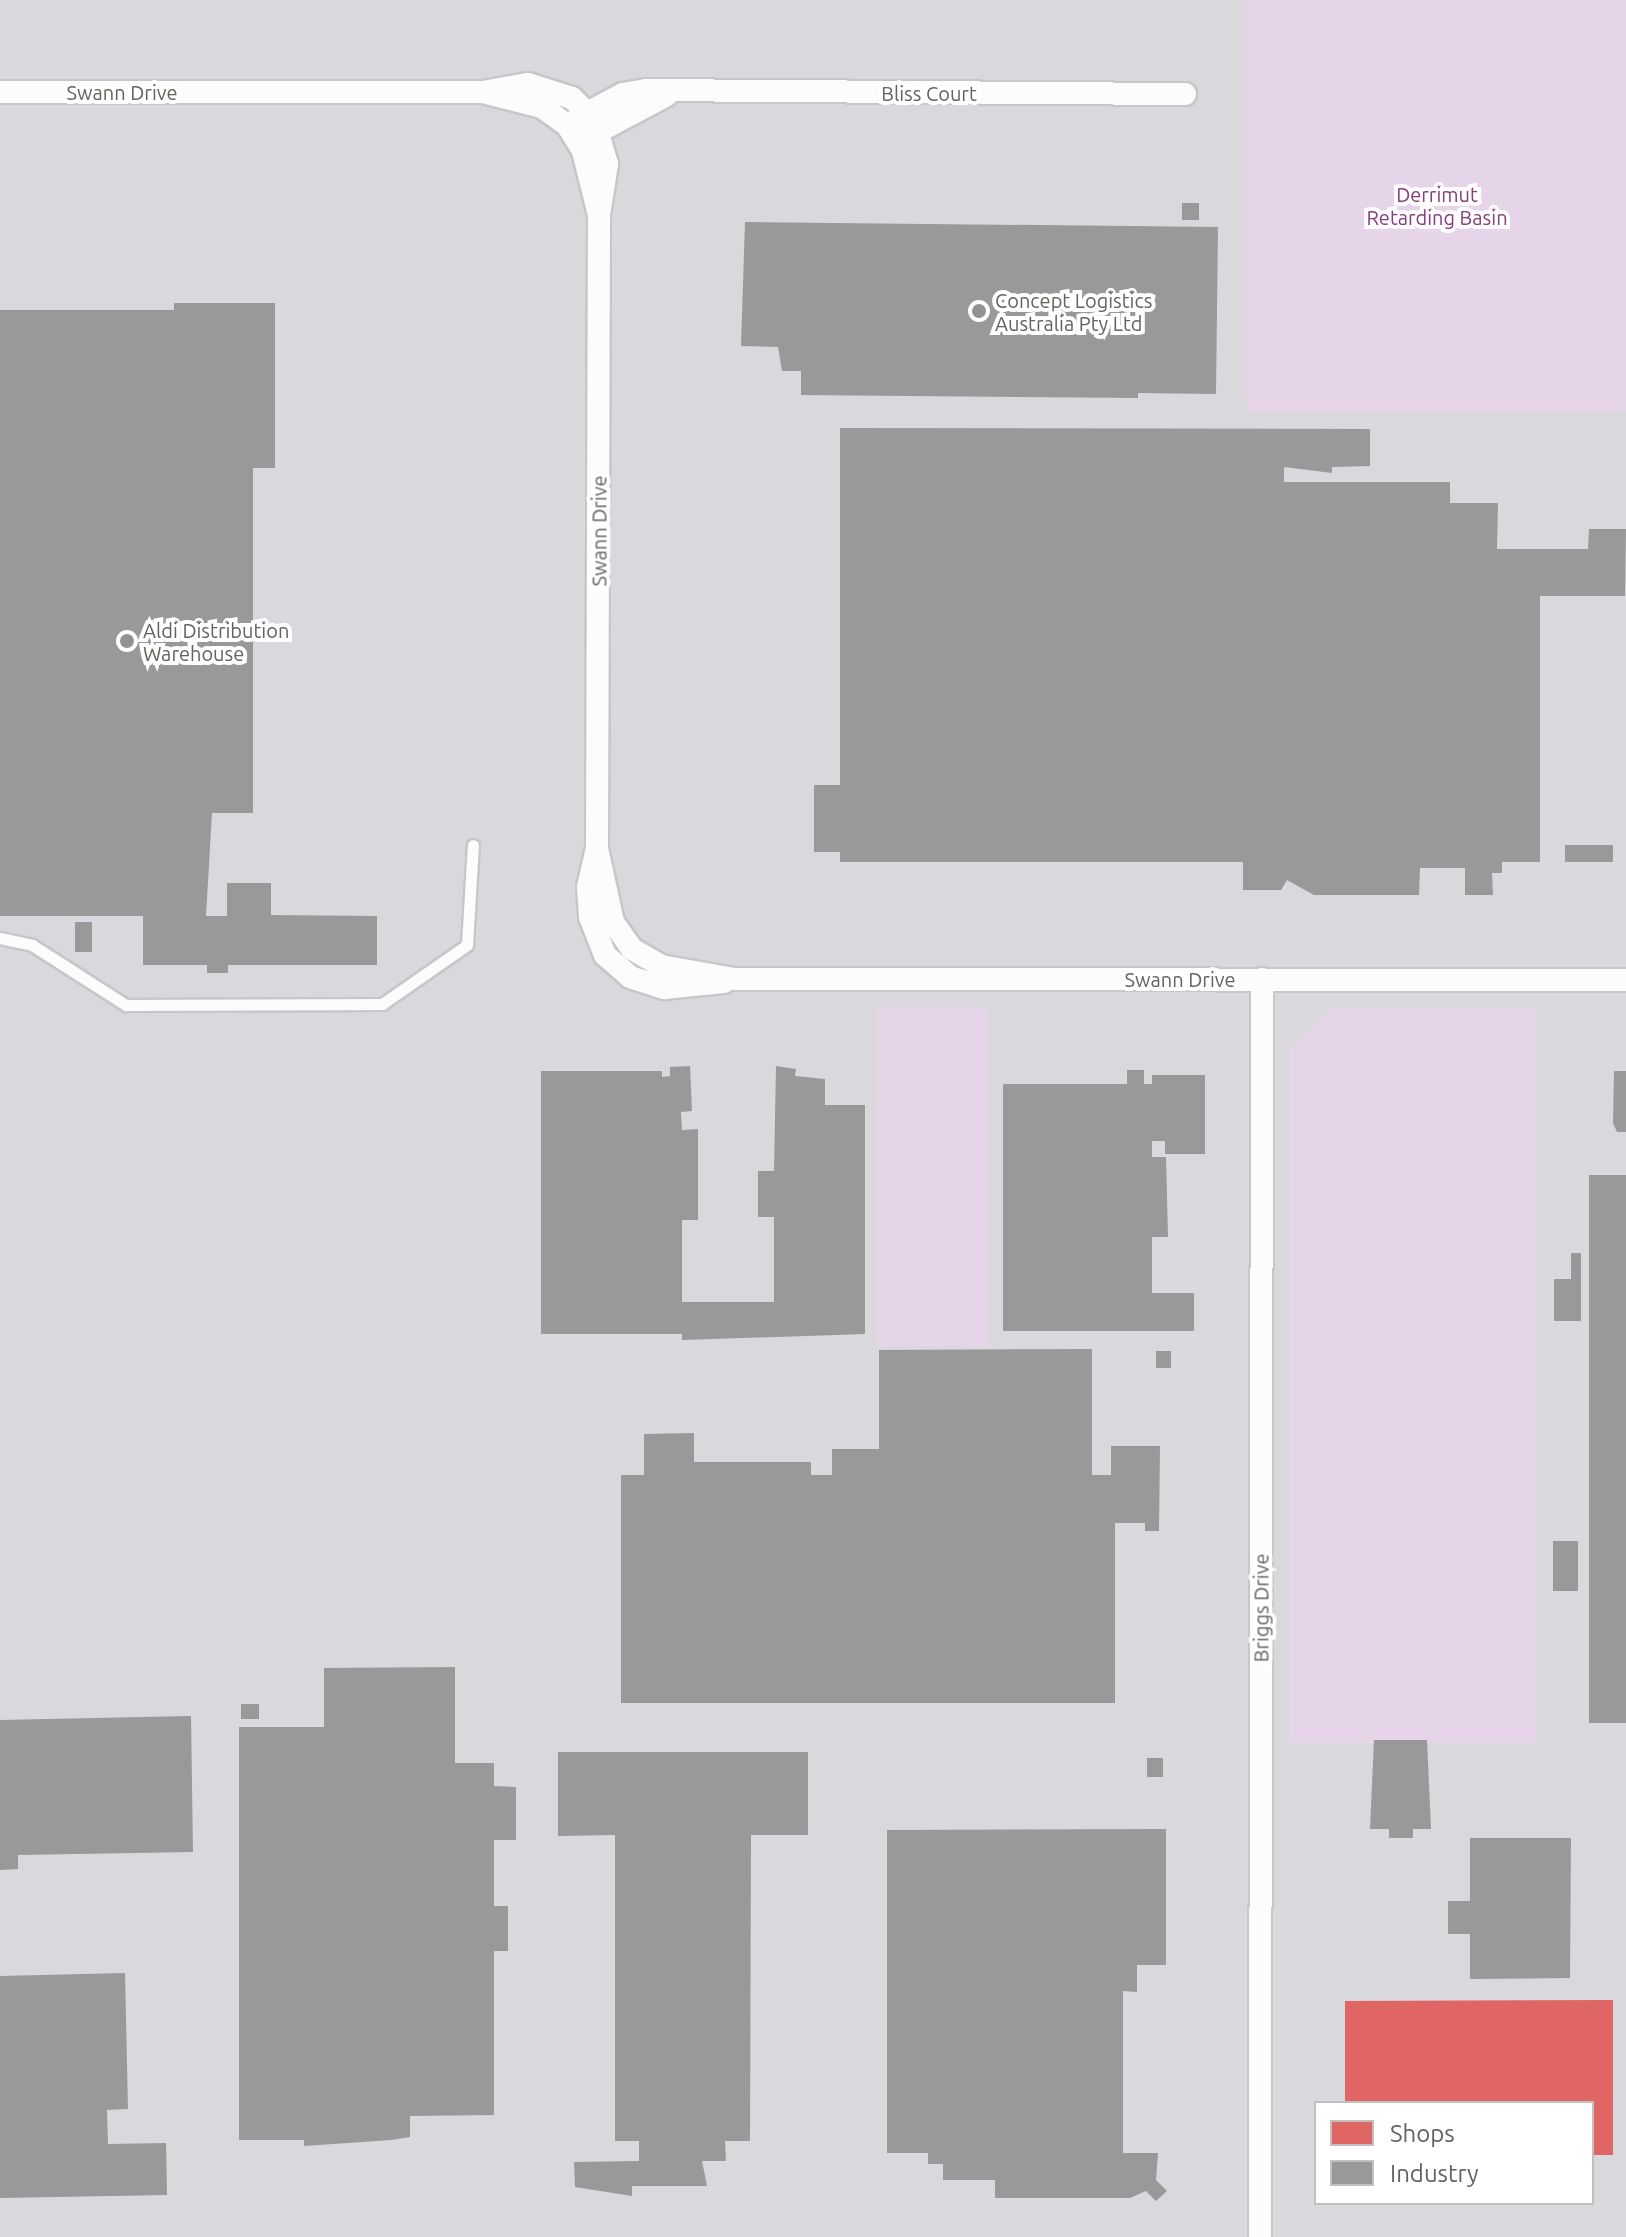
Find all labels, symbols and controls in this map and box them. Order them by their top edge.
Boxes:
street label: Swann Drive [67,80,177,104]
street label: Bliss Court [881,81,977,105]
park label: Derrimut Retarding Basin [1366,182,1508,229]
place label: Concept Logistics Australia Pty Ltd [995,288,1152,335]
marker: Concept Logistics Australia Pty Ltd [970,302,988,320]
street label: Swann Drive [587,476,611,586]
place label: Aldi Distribution Warehouse [143,618,289,665]
marker: Aldi Distribution Warehouse [118,632,136,650]
street label: Swann Drive [1125,967,1235,991]
street label: Briggs Drive [1249,1554,1273,1662]
legend [1314,2101,1594,2205]
text: Shops [1390,2120,1455,2147]
text: Industry [1390,2160,1479,2187]

